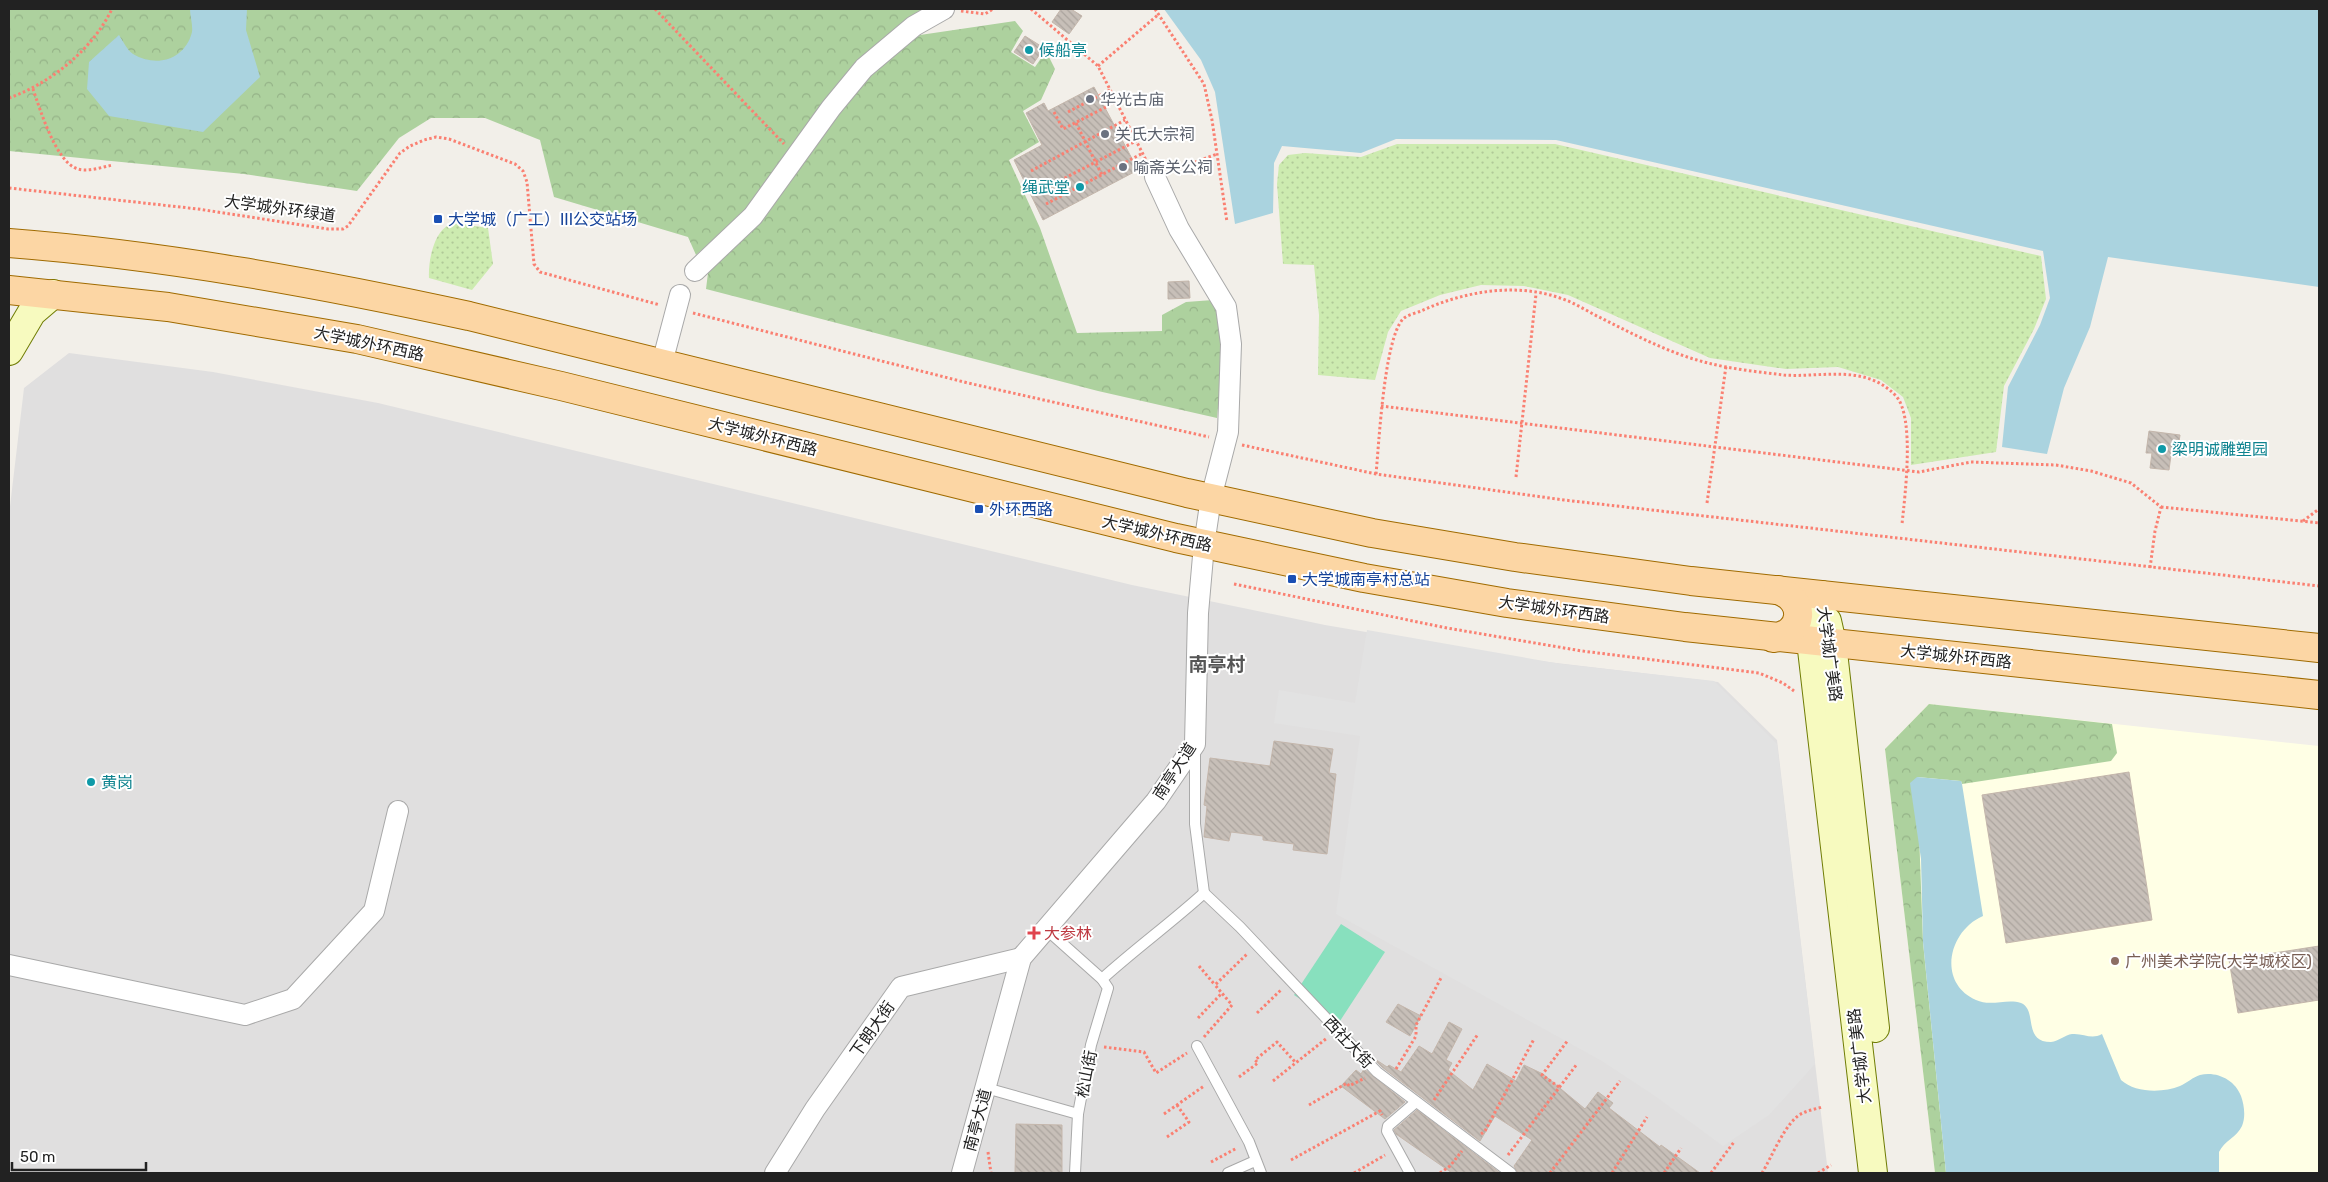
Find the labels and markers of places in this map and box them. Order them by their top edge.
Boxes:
place label: 候船亭 [1039,41,1087,60]
marker: 候船亭 [1023,44,1035,56]
place label: 华光古庙 [1100,90,1164,109]
marker: 华光古庙 [1084,93,1096,105]
place label: 关氏大宗祠 [1115,125,1195,144]
marker: 关氏大宗祠 [1099,128,1111,140]
place label: 喻斋关公祠 [1133,158,1213,177]
marker: 喻斋关公祠 [1117,161,1129,173]
place label: 绳武堂 [1022,178,1070,197]
marker: 绳武堂 [1074,181,1086,193]
place label: 大学城（广工）III公交站场 [448,210,637,229]
marker: 大学城（广工）III公交站场 [432,213,444,225]
place label: 梁明诚雕塑园 [2172,440,2268,459]
marker: 梁明诚雕塑园 [2156,443,2168,455]
place label: 外环西路 [989,500,1053,519]
marker: 外环西路 [973,503,985,515]
place label: 大学城南亭村总站 [1302,570,1430,589]
marker: 大学城南亭村总站 [1286,573,1298,585]
place label: 黄岗 [101,773,133,792]
marker: 黄岗 [85,776,97,788]
place label: 大参林 [1044,924,1092,943]
marker: 大参林 [1028,927,1040,939]
place label: 广州美术学院(大学城校区) [2125,952,2312,971]
marker: 广州美术学院(大学城校区) [2109,955,2121,967]

